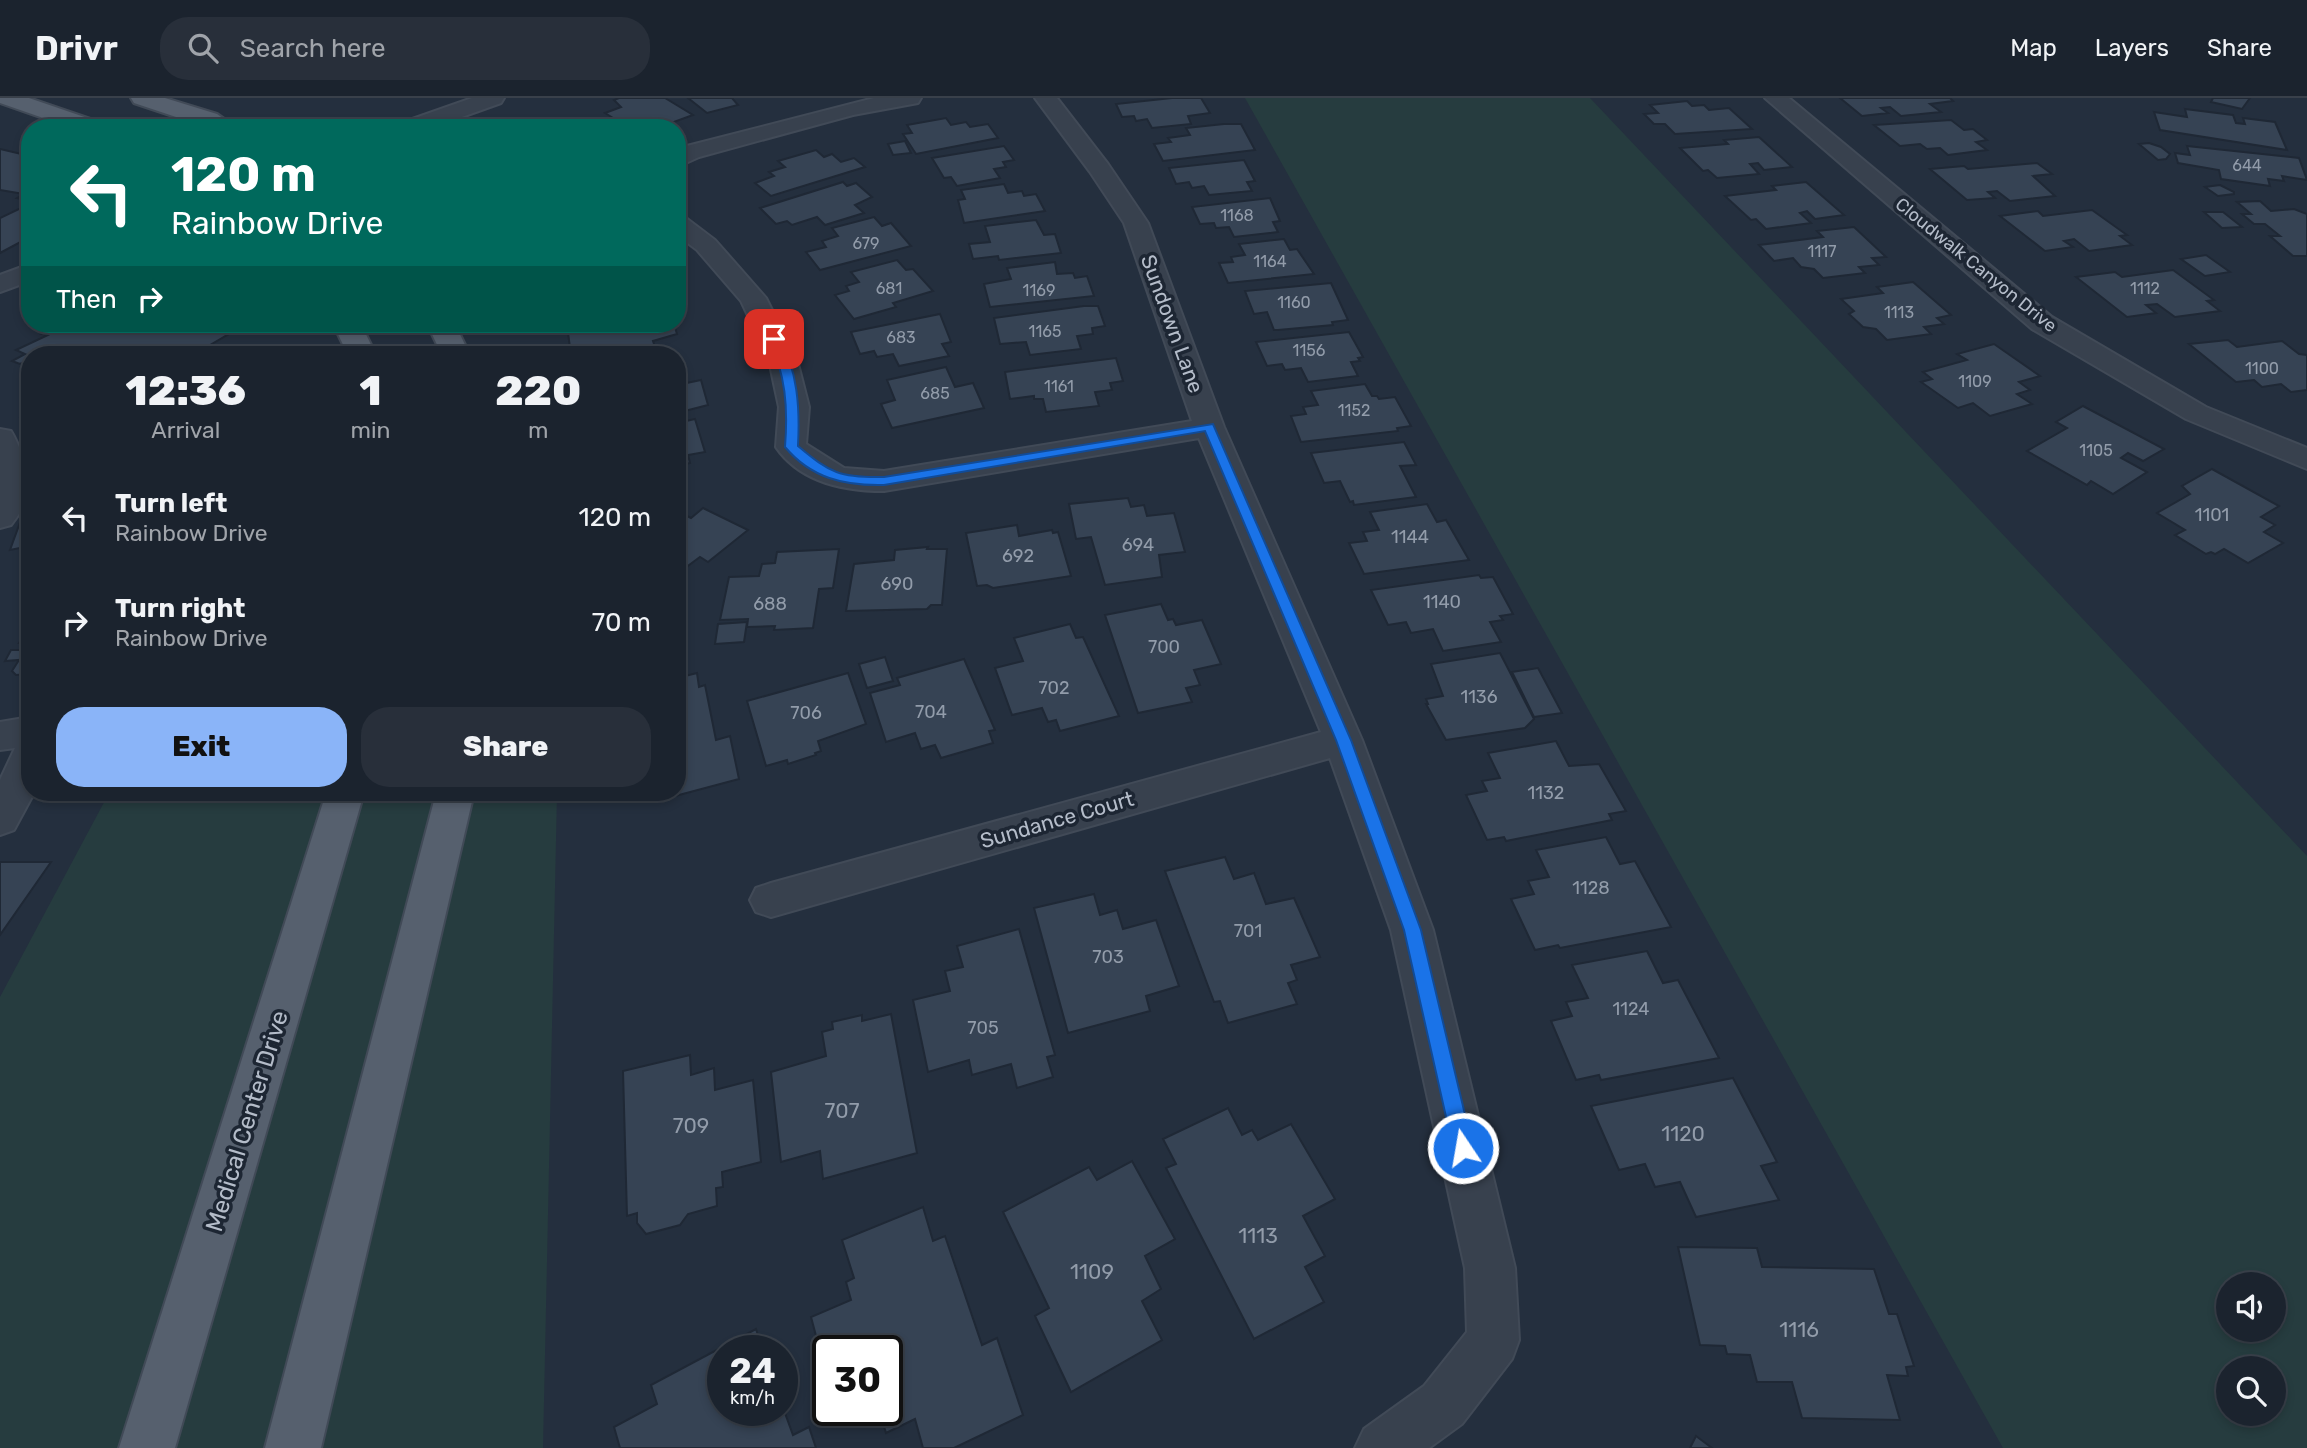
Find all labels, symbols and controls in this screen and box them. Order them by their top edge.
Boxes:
search box [160,17,650,80]
text: Drivr [35,29,118,68]
icon: search [184,29,222,67]
text: Search here [240,33,386,64]
text: Map [2010,34,2057,62]
text: Layers [2095,34,2169,62]
text: Share [2207,34,2272,62]
text: 120 m [171,145,316,203]
icon: left [56,147,147,238]
house number: 644 [2232,156,2262,175]
street label: Cloudwalk Canyon Drive [1891,193,2061,337]
text: Rainbow Drive [171,204,384,242]
house number: 1168 [1220,206,1254,225]
house number: 679 [853,234,879,253]
house number: 1117 [1808,242,1836,261]
street label: Sundown Lane [1136,251,1209,396]
house number: 1164 [1253,252,1287,271]
house number: 681 [876,279,902,298]
house number: 1112 [2130,279,2160,298]
icon: right [131,280,169,318]
house number: 1169 [1023,281,1055,300]
text: Then [56,284,117,315]
house number: 1160 [1277,293,1311,312]
house number: 1113 [1884,303,1914,322]
pin [744,309,804,369]
icon: arrive [755,320,793,358]
house number: 1165 [1029,322,1061,341]
house number: 683 [886,328,916,347]
house number: 1156 [1293,341,1326,360]
house number: 1100 [2245,359,2279,378]
text: 12:36 [126,366,246,416]
text: 1 [360,366,382,416]
text: 220 [495,366,581,416]
house number: 1109 [1958,372,1992,391]
house number: 1161 [1044,377,1074,396]
house number: 685 [920,384,950,403]
house number: 1152 [1338,401,1370,420]
text: Arrival [151,416,220,444]
text: min [351,416,391,444]
text: m [528,416,549,444]
house number: 1105 [2079,441,2113,460]
text: Turn left [115,488,227,519]
icon: left [56,499,94,537]
text: 120 m [579,502,651,533]
house number: 1101 [2195,504,2229,526]
text: Rainbow Drive [115,519,268,547]
house number: 1144 [1391,526,1429,548]
house number: 694 [1122,534,1154,556]
house number: 692 [1002,545,1034,567]
house number: 690 [881,573,913,595]
house number: 1140 [1423,591,1461,613]
text: Turn right [115,593,245,624]
house number: 688 [753,593,787,615]
icon: right [56,604,94,642]
text: 70 m [592,607,651,638]
text: Rainbow Drive [115,624,268,652]
house number: 700 [1148,636,1180,658]
house number: 702 [1038,677,1070,699]
house number: 1136 [1460,686,1498,708]
house number: 704 [915,701,947,723]
house number: 706 [790,702,822,724]
button: Exit [56,707,347,787]
button: Share [361,707,651,787]
house number: 1132 [1528,782,1564,804]
street label: Sundance Court [977,786,1137,853]
house number: 1128 [1572,877,1610,899]
house number: 701 [1234,920,1262,942]
house number: 703 [1092,946,1124,968]
house number: 1124 [1613,998,1649,1020]
street label: Medical Center Drive [200,1007,294,1235]
house number: 705 [967,1017,999,1039]
house number: 707 [825,1098,860,1123]
position arrow [1426,1111,1500,1185]
house number: 709 [673,1113,709,1138]
house number: 1120 [1661,1121,1705,1146]
house number: 1113 [1238,1223,1278,1248]
house number: 1109 [1070,1259,1114,1284]
map controls [2216,1272,2286,1426]
button: sound [2216,1272,2286,1342]
house number: 1116 [1779,1317,1819,1342]
speed limit sign: 30 [812,1335,903,1426]
text: 24 [729,1350,776,1392]
button: search [2216,1356,2286,1426]
text: km/h [730,1387,775,1409]

